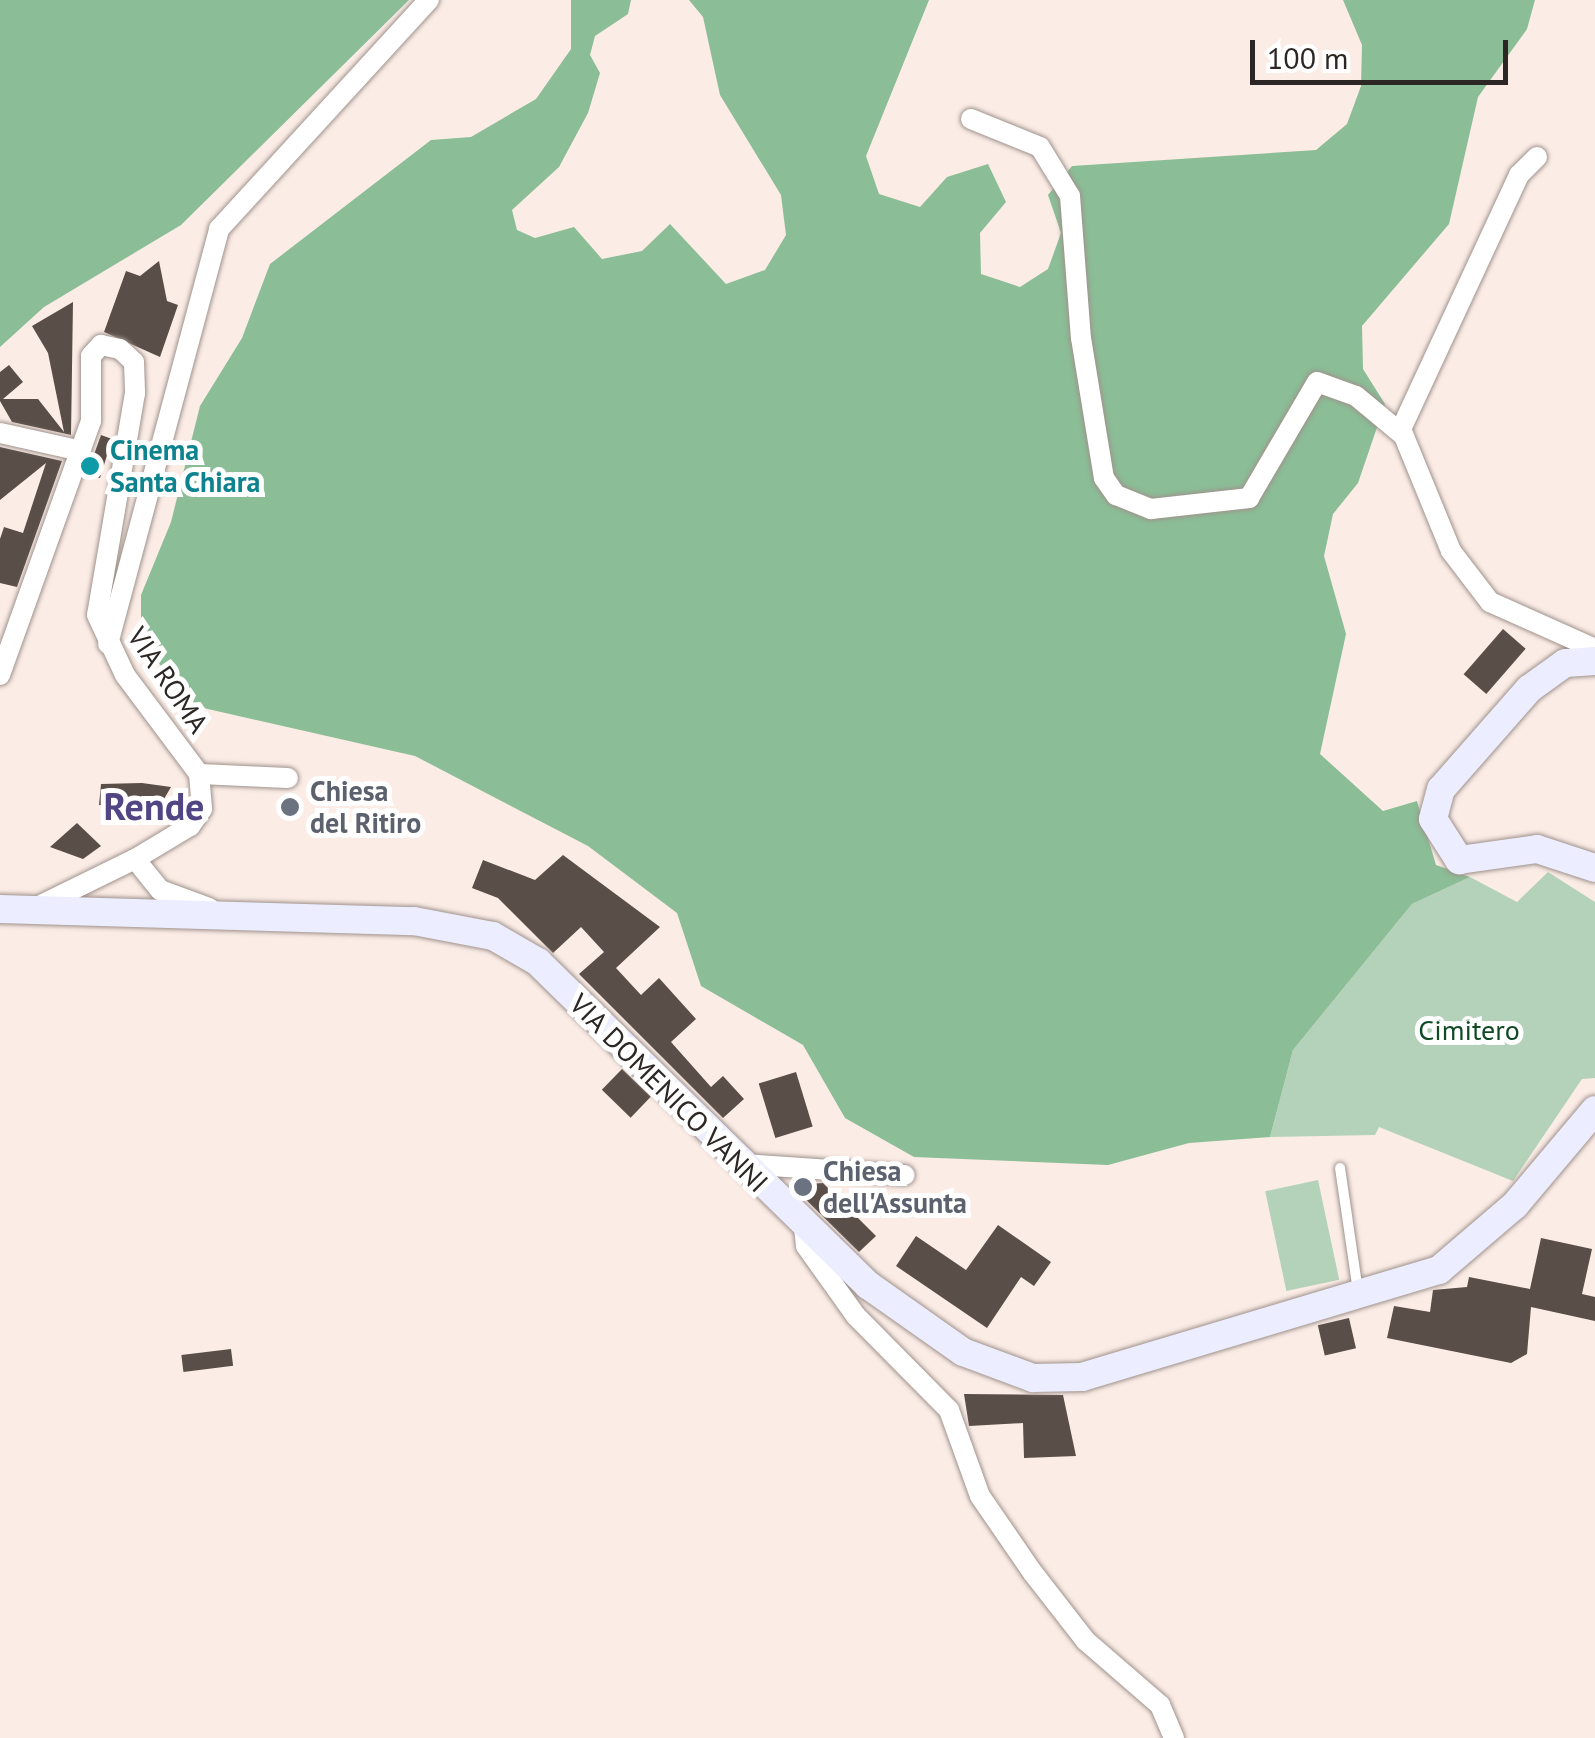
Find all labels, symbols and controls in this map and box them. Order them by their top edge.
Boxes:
scale bar [1255,20,1512,82]
text: 100 m [1267,38,1348,77]
place label: Cinema Santa Chiara [110,433,261,499]
marker: Cinema Santa Chiara [79,455,101,477]
street label: VIA ROMA [120,620,216,740]
place label: Chiesa del Ritiro [310,774,421,840]
district label: Rende [104,783,204,829]
marker: Chiesa del Ritiro [279,796,301,818]
street label: VIA DOMENICO VANNI [562,986,776,1200]
park label: Cimitero [1418,1013,1520,1047]
place label: Chiesa dell'Assunta [823,1154,967,1220]
marker: Chiesa dell'Assunta [792,1176,814,1198]

